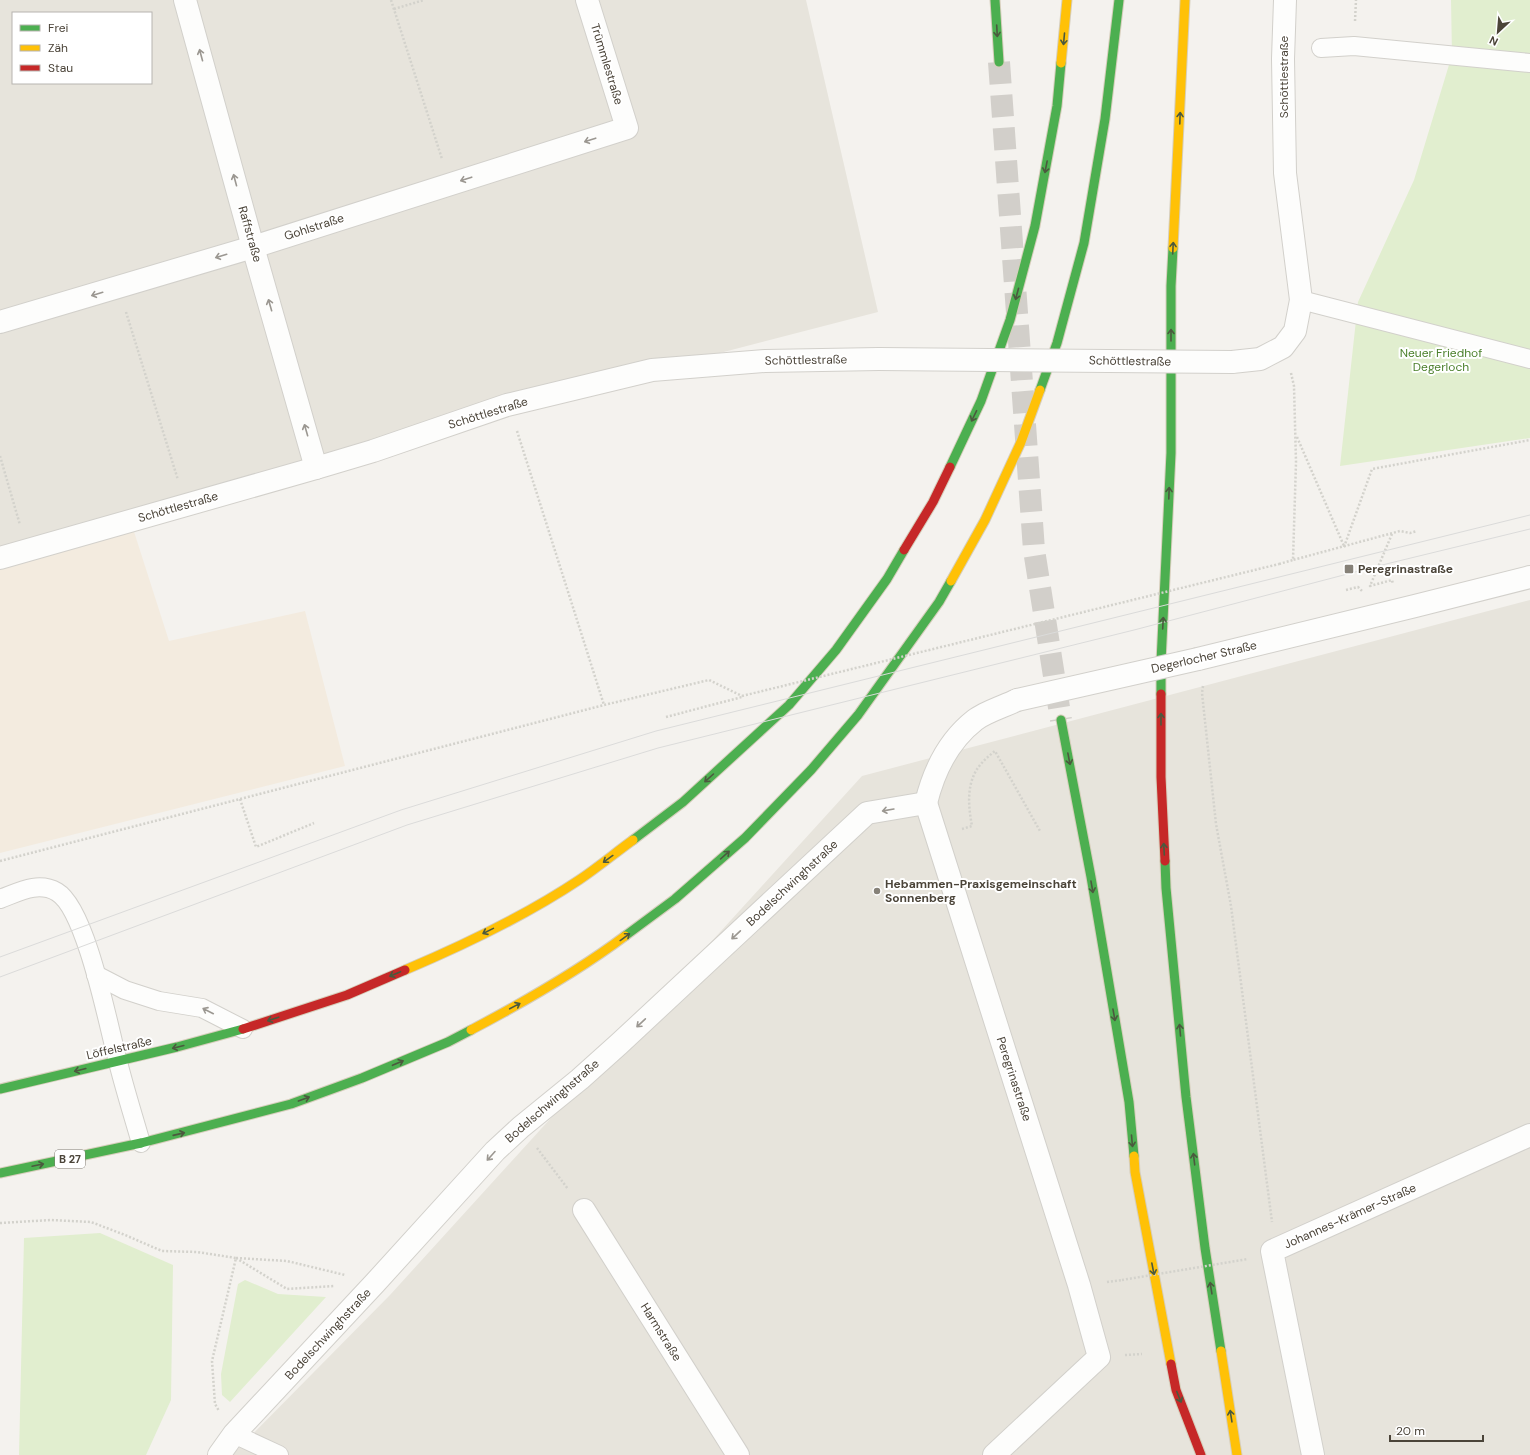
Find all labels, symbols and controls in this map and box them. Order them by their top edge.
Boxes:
legend [12,12,152,84]
north arrow [1478,12,1518,52]
text: Frei [48,20,68,36]
street label: Trümmlestraße [587,21,627,107]
one-way arrow [994,24,1001,37]
one-way arrow [1060,32,1067,45]
text: N [1487,33,1500,49]
street label: Schöttlestraße [1276,36,1292,118]
text: Zäh [48,40,68,56]
one-way arrow [196,49,204,62]
text: Stau [48,60,73,76]
one-way arrow [1176,112,1184,125]
one-way arrow [583,137,596,144]
one-way arrow [1042,161,1050,174]
one-way arrow [231,174,238,187]
one-way arrow [459,176,472,183]
street label: Raffstraße [234,204,266,264]
street label: Gohlstraße [282,210,346,244]
one-way arrow [1170,242,1177,255]
one-way arrow [215,253,228,260]
one-way arrow [1013,287,1020,300]
one-way arrow [91,291,104,298]
one-way arrow [266,299,273,312]
one-way arrow [1167,329,1175,342]
park label: Neuer Friedhof Degerloch [1400,345,1482,375]
street label: Schöttlestraße [765,351,848,369]
street label: Schöttlestraße [1089,352,1172,370]
street label: Schöttlestraße [446,393,530,433]
one-way arrow [970,410,977,422]
one-way arrow [302,424,309,437]
one-way arrow [1166,487,1173,500]
street label: Schöttlestraße [136,488,220,526]
place label: Peregrinastraße [1358,561,1453,577]
marker: Peregrinastraße [1343,563,1355,575]
one-way arrow [1160,617,1167,630]
street label: Degerlocher Straße [1150,637,1259,677]
one-way arrow [1157,713,1165,726]
one-way arrow [1065,752,1073,765]
one-way arrow [704,774,715,783]
one-way arrow [882,806,895,814]
street label: Bodelschwinghstraße [743,836,841,930]
one-way arrow [1161,843,1168,856]
one-way arrow [720,850,731,859]
one-way arrow [602,855,613,863]
place label: Hebammen-Praxisgemeinschaft Sonnenberg [885,876,1077,906]
one-way arrow [1088,880,1096,893]
marker: Hebammen-Praxisgemeinschaft Sonnenberg [872,886,882,896]
one-way arrow [482,928,494,935]
one-way arrow [731,930,741,940]
one-way arrow [619,932,630,941]
one-way arrow [389,971,401,978]
one-way arrow [509,1002,521,1010]
one-way arrow [202,1007,214,1014]
one-way arrow [1110,1008,1118,1021]
one-way arrow [267,1016,280,1023]
one-way arrow [635,1019,646,1028]
one-way arrow [1176,1024,1183,1037]
street label: Löffelstraße [85,1033,153,1063]
street label: Peregrinastraße [993,1035,1035,1123]
one-way arrow [172,1044,185,1051]
street label: Bodelschwinghstraße [502,1056,603,1146]
one-way arrow [392,1059,404,1066]
one-way arrow [73,1066,86,1074]
one-way arrow [298,1095,310,1103]
one-way arrow [172,1129,185,1137]
one-way arrow [1128,1134,1136,1147]
road number: B 27 [55,1150,85,1168]
one-way arrow [486,1150,495,1161]
one-way arrow [1190,1153,1197,1166]
one-way arrow [31,1161,44,1169]
street label: Johannes-Krämer-Straße [1281,1179,1419,1252]
one-way arrow [1149,1263,1157,1276]
one-way arrow [1207,1282,1215,1295]
street label: Bodelschwinghstraße [281,1285,375,1383]
street label: Harmstraße [637,1300,685,1364]
one-way arrow [1175,1390,1183,1402]
one-way arrow [1227,1410,1235,1423]
scale bar [1390,1417,1483,1443]
text: 20 m [1396,1423,1425,1439]

